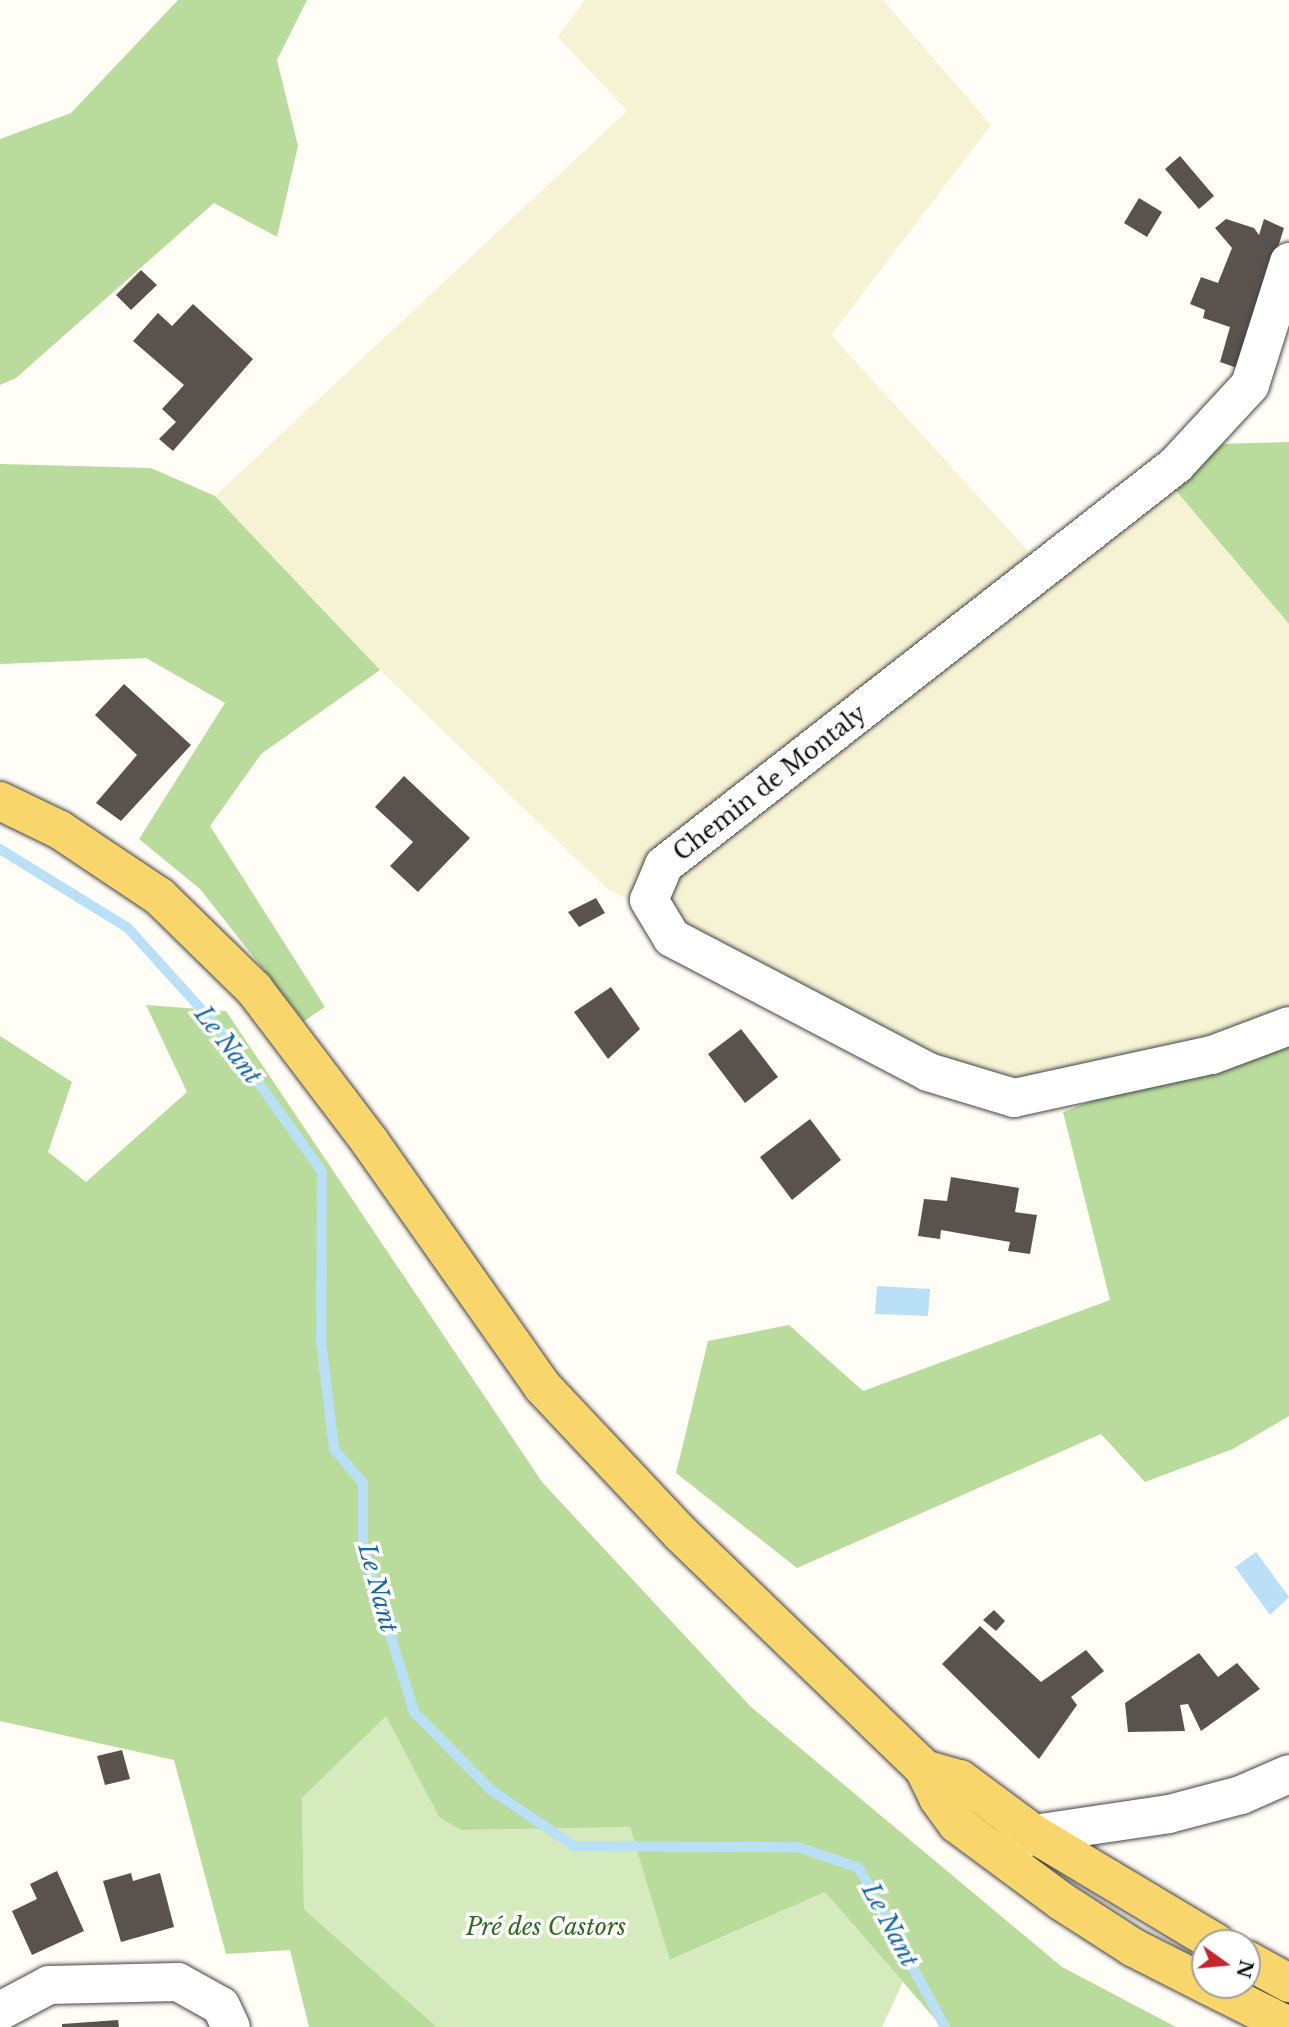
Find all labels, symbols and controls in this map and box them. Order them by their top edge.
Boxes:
street label: Chemin de Montaly [668,699,872,867]
water label: Le Nant [189,1000,267,1090]
water label: Le Nant [352,1540,404,1636]
water label: Le Nant [856,1878,924,1972]
park label: Pré des Castors [466,1913,626,1941]
north arrow [1191,1929,1261,1999]
text: N [1231,1957,1258,1981]

